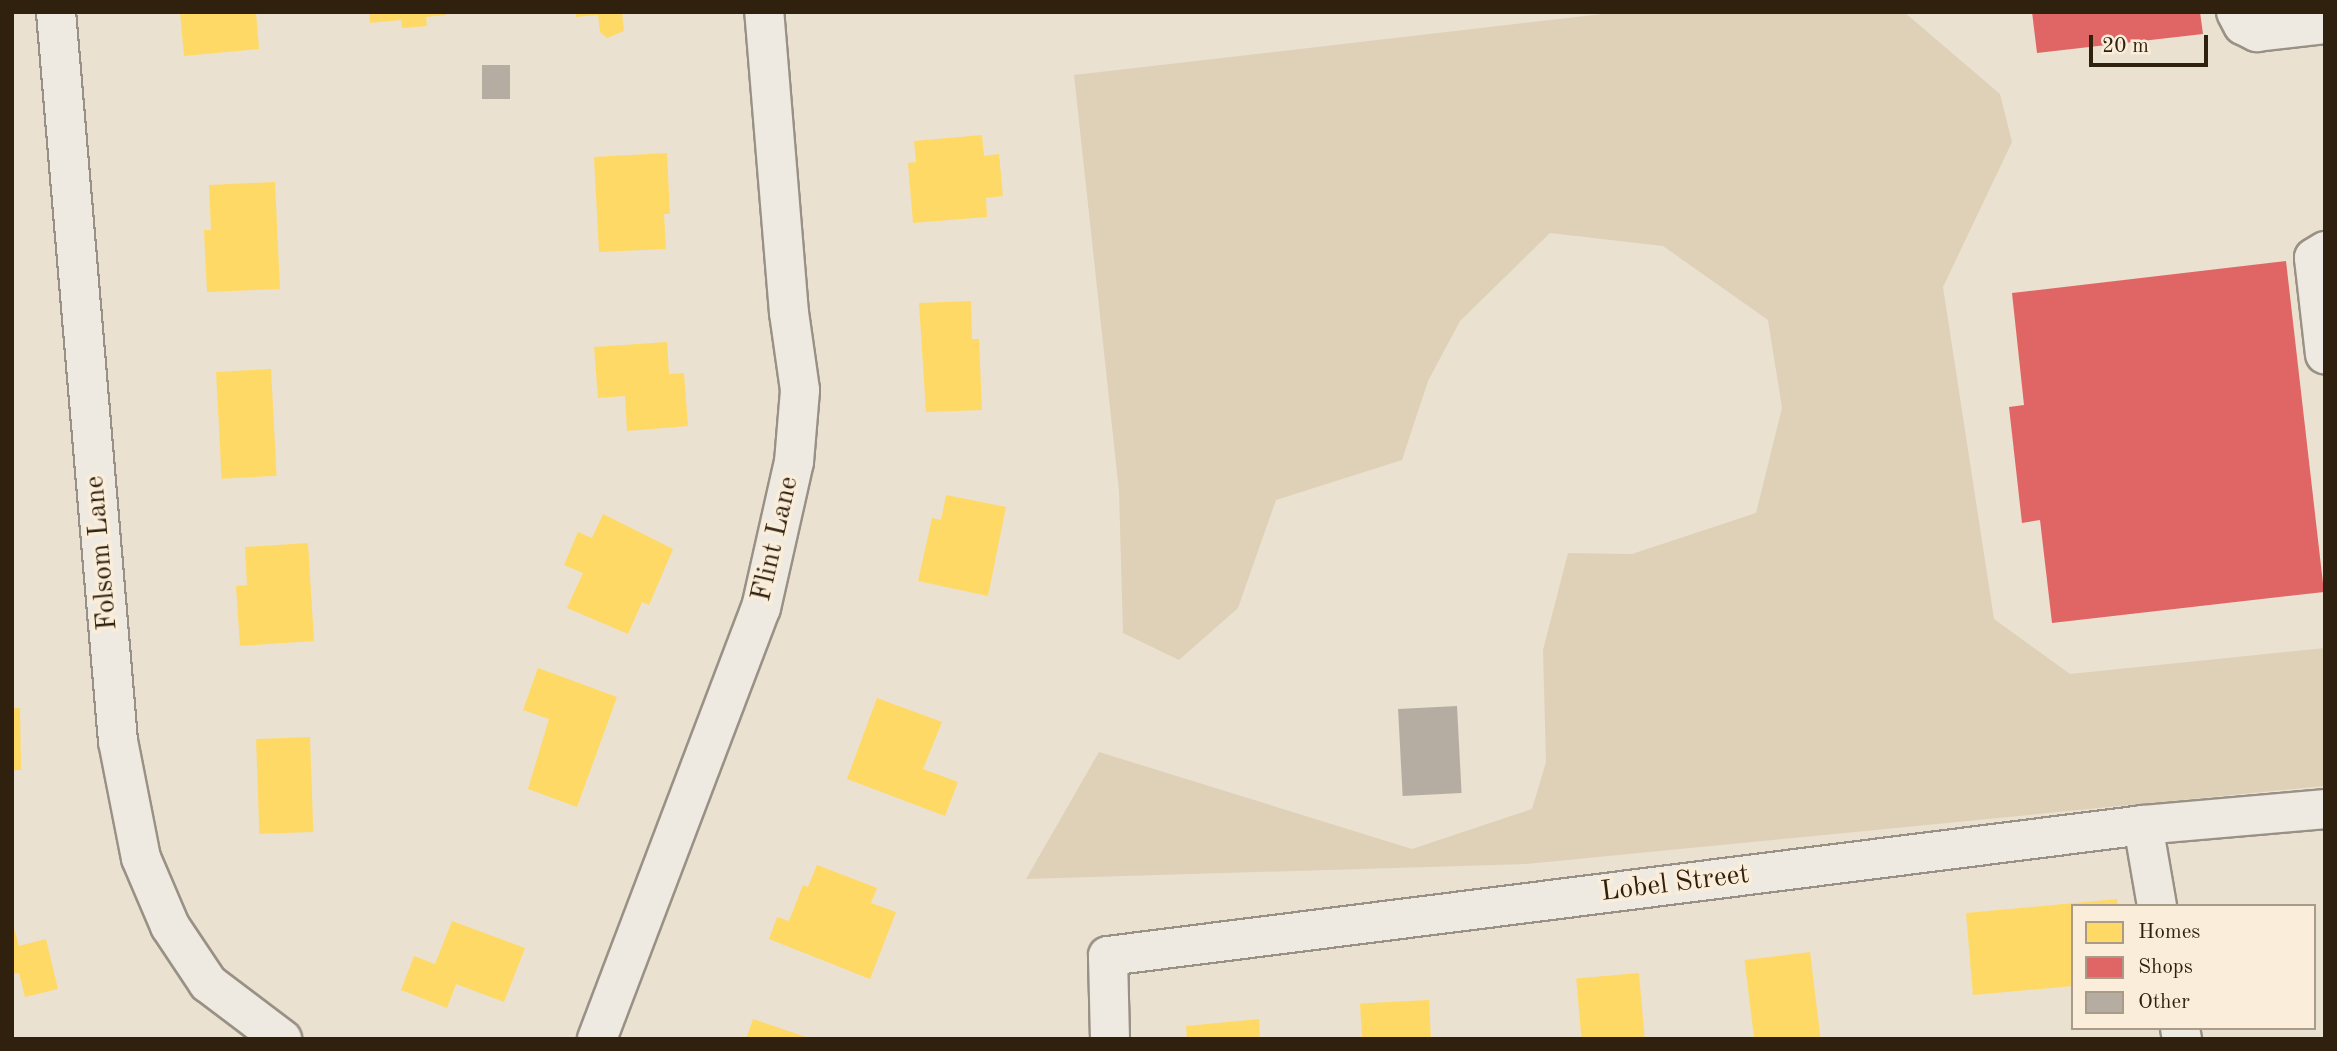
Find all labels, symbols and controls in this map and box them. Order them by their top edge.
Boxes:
scale bar [2092,21,2211,65]
text: 20 m [2102,36,2149,57]
street label: Flint Lane [745,473,807,605]
street label: Folsom Lane [79,474,125,632]
street label: Lobel Street [1599,858,1751,910]
legend [2071,904,2316,1030]
text: Homes [2138,922,2200,943]
text: Shops [2138,957,2193,978]
text: Other [2138,992,2190,1013]

